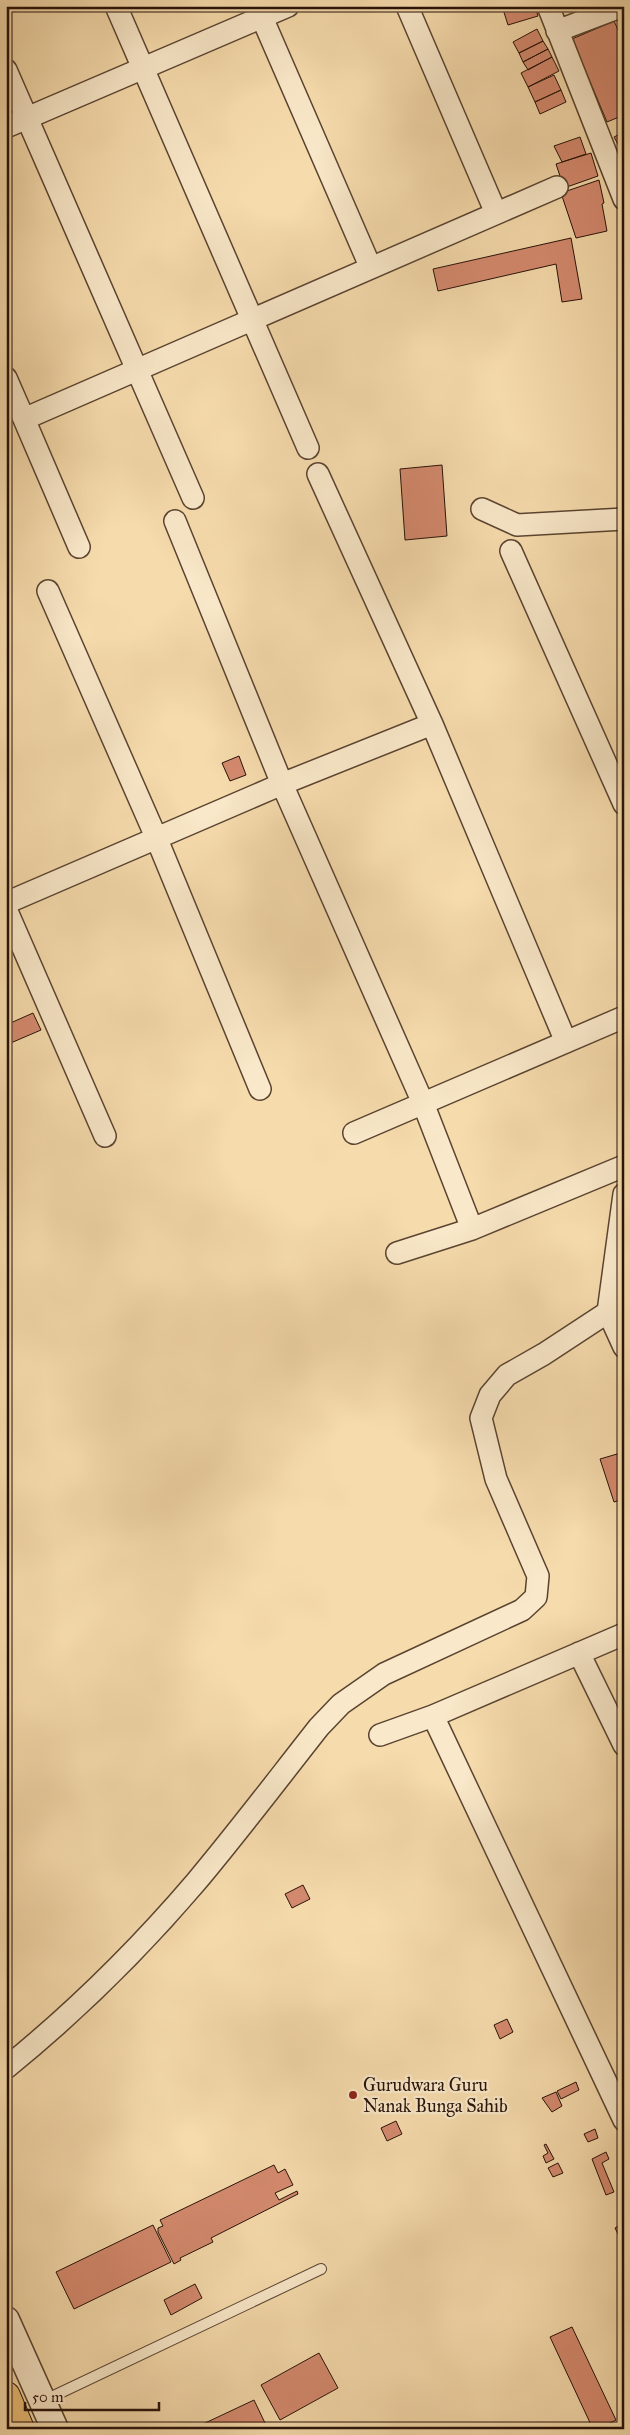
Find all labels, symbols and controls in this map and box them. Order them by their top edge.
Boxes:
place label: Gurudwara Guru Nanak Bunga Sahib [363,2074,508,2118]
marker: Gurudwara Guru Nanak Bunga Sahib [347,2089,359,2101]
scale bar [25,2380,159,2412]
text: 50 m [32,2388,64,2406]

